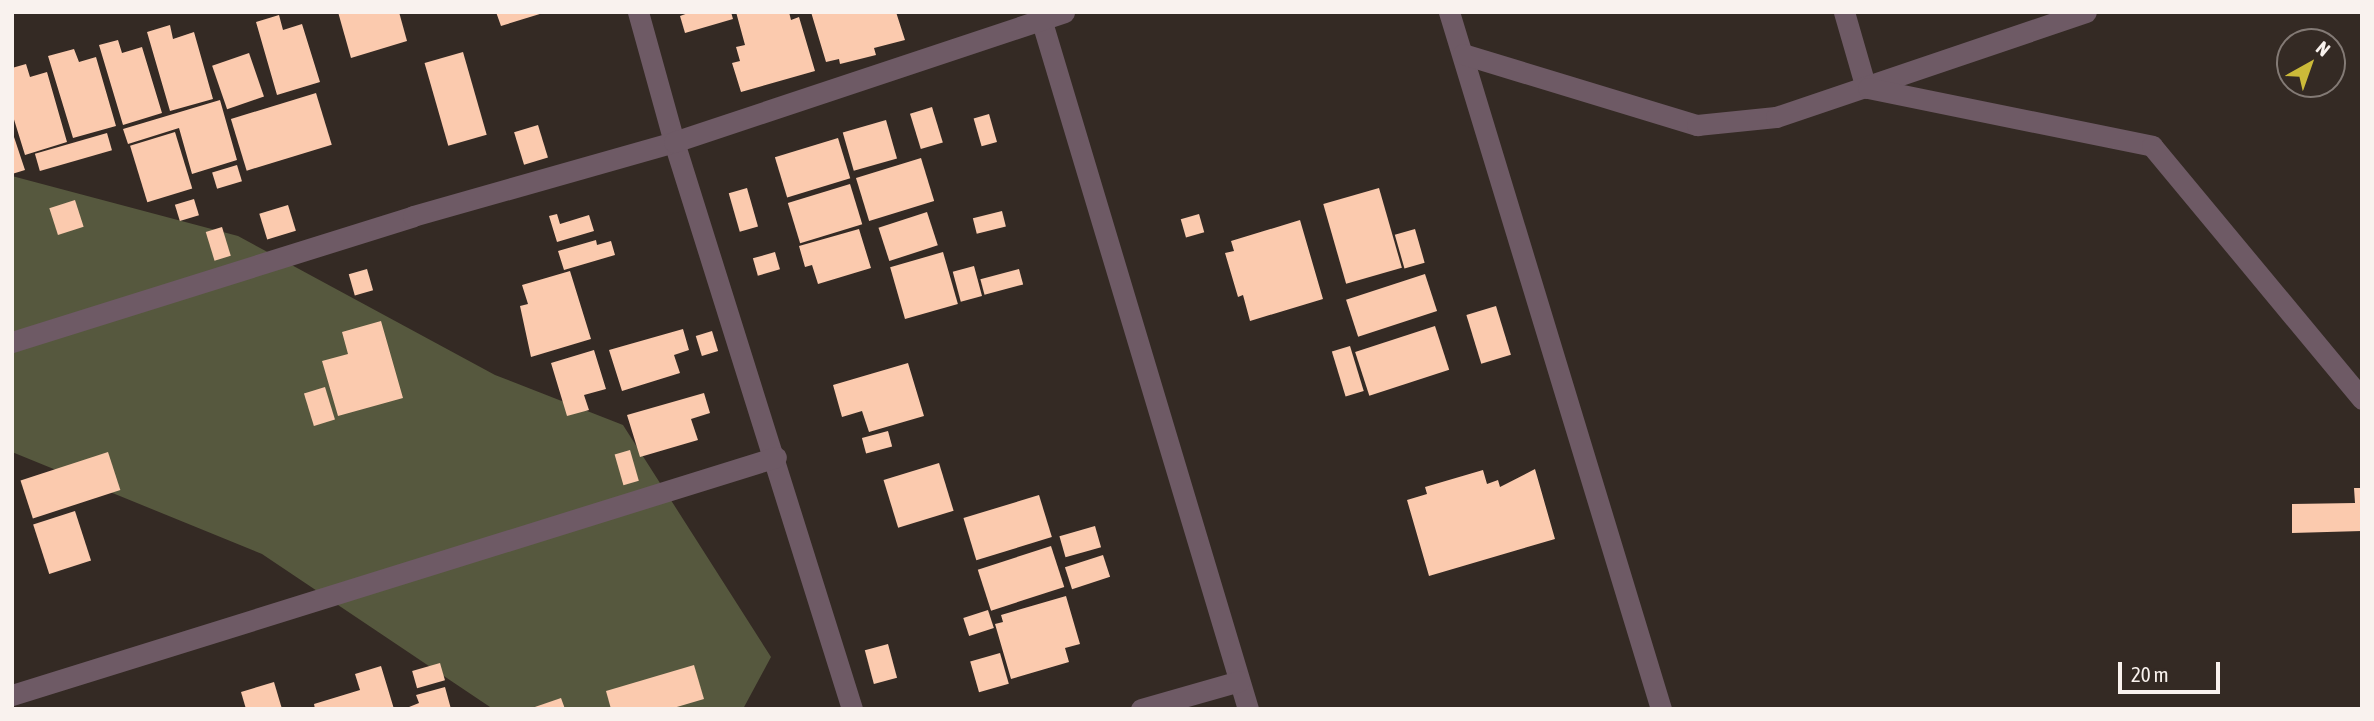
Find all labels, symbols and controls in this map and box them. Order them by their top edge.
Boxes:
north arrow [2276,28,2346,98]
text: N [2312,36,2335,60]
scale bar [2122,648,2224,692]
text: 20 m [2131,662,2169,686]

